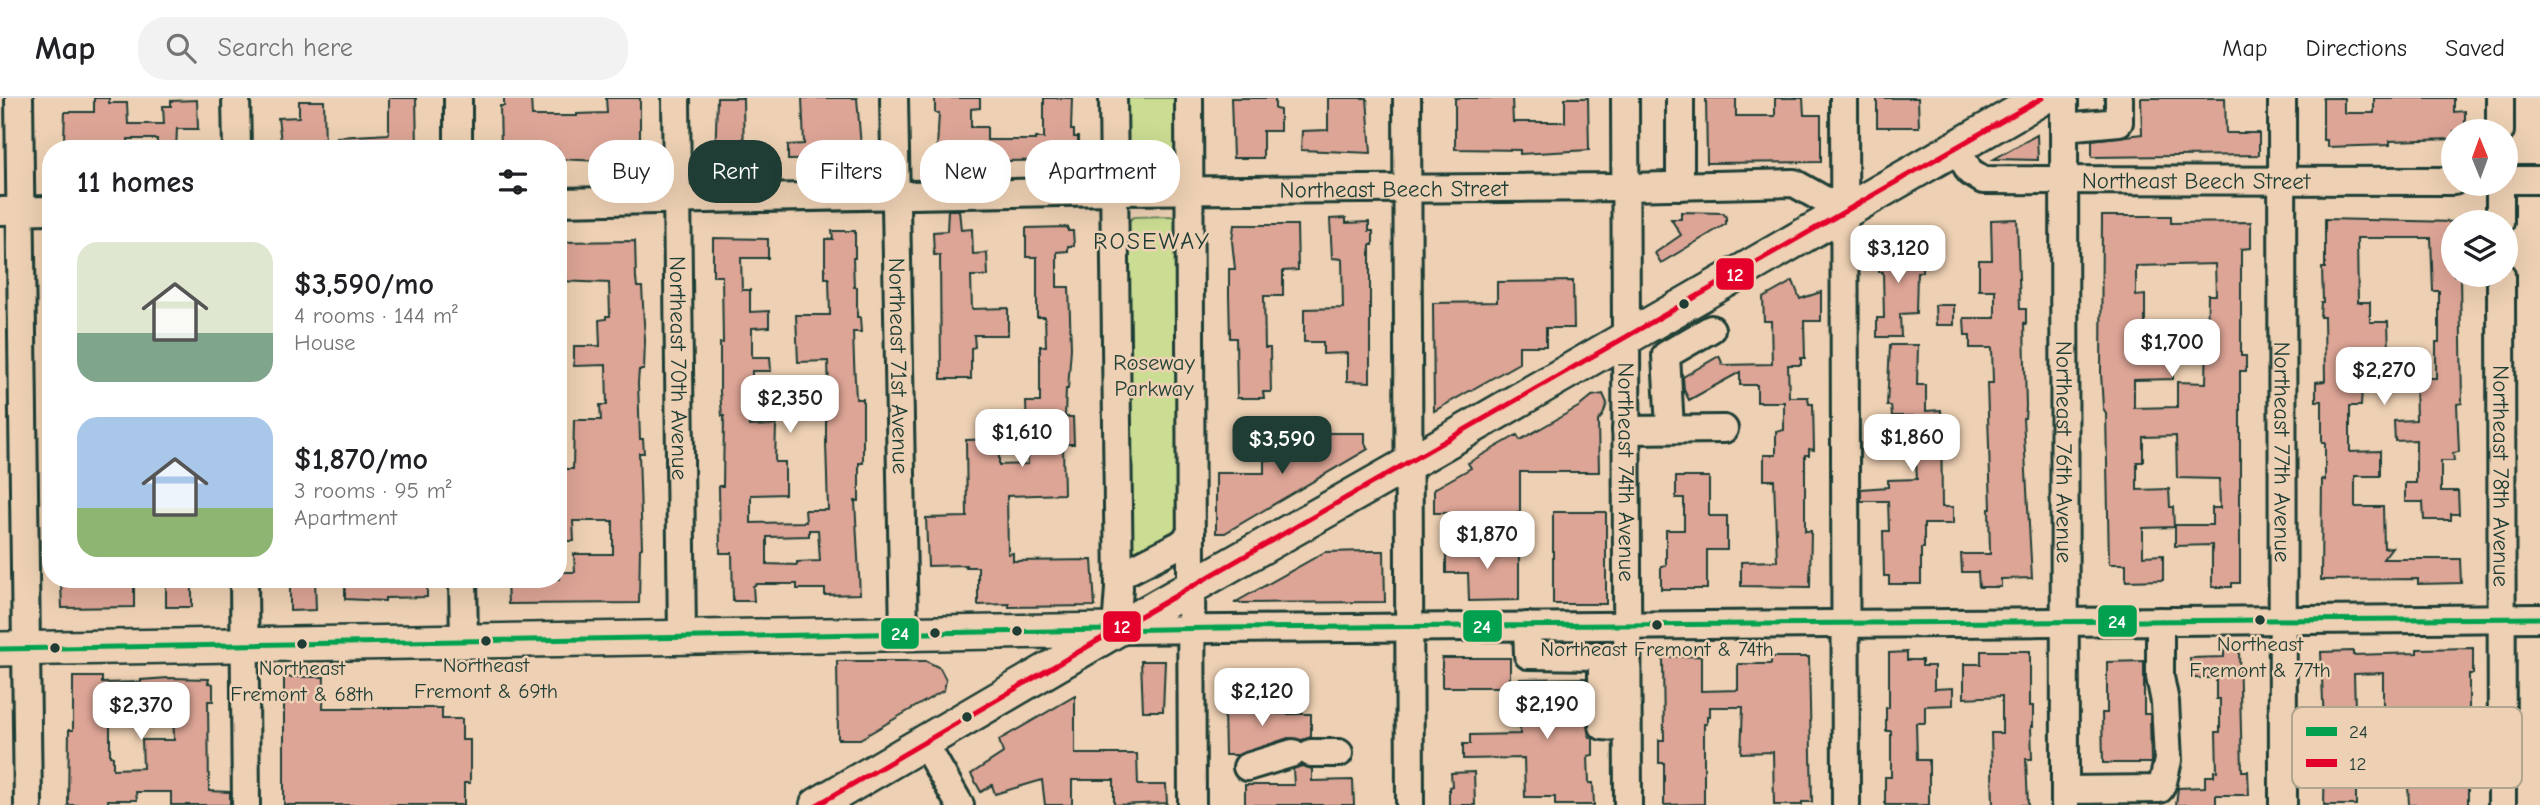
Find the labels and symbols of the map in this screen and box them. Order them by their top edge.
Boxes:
north arrow [2441,119,2518,196]
street label: Northeast Beech Street [2082,167,2312,195]
street label: Northeast Beech Street [1279,175,1510,204]
pin: $3,120 [1841,226,1955,285]
district label: ROSEWAY [1093,227,1211,255]
street label: Northeast 70th Avenue [664,256,693,480]
street label: Northeast 71st Avenue [883,257,914,474]
line badge: 12 [1715,257,1755,291]
text: 12 [1727,264,1743,286]
unlabelled marker [1677,297,1691,311]
pin: $1,700 [2115,320,2229,379]
street label: Northeast 76th Avenue [2050,341,2078,563]
street label: Northeast 77th Avenue [2268,341,2296,563]
pin: $2,270 [2327,348,2441,407]
park label: Roseway Parkway [1113,349,1196,402]
street label: Northeast 74th Avenue [1612,362,1640,582]
street label: Northeast 78th Avenue [2487,365,2515,587]
pin: $2,350 [733,376,847,435]
pin: $1,610 [965,410,1079,469]
pin: $1,860 [1855,414,1969,474]
pin: $3,590 [1225,416,1339,476]
pin: $1,870 [1430,512,1544,571]
line badge: 24 [2097,604,2138,638]
line badge: 24 [1462,609,1503,643]
line badge: 12 [1102,610,1142,643]
text: 24 [2108,611,2126,633]
marker: Northeast Fremont & 77th [2253,613,2267,627]
text: 12 [1114,616,1130,638]
text: 24 [1473,616,1491,638]
line badge: 24 [880,617,920,650]
marker: Northeast Fremont & 74th [1650,618,1664,632]
text: 24 [891,623,909,645]
unlabelled marker [1010,624,1024,638]
unlabelled marker [928,626,942,640]
place label: Northeast Fremont & 77th [2189,632,2331,682]
marker: Northeast Fremont & 69th [479,634,493,648]
marker: Northeast Fremont & 68th [295,637,309,651]
place label: Northeast Fremont & 74th [1540,637,1774,661]
unlabelled marker [48,641,62,655]
place label: Northeast Fremont & 69th [414,653,558,703]
place label: Northeast Fremont & 68th [230,656,374,706]
pin: $2,120 [1205,668,1319,728]
pin: $2,370 [84,682,198,742]
pin: $2,190 [1490,682,1604,741]
legend [2292,707,2522,788]
unlabelled marker [960,710,974,724]
text: 24 [2349,721,2368,743]
text: 12 [2349,753,2366,775]

